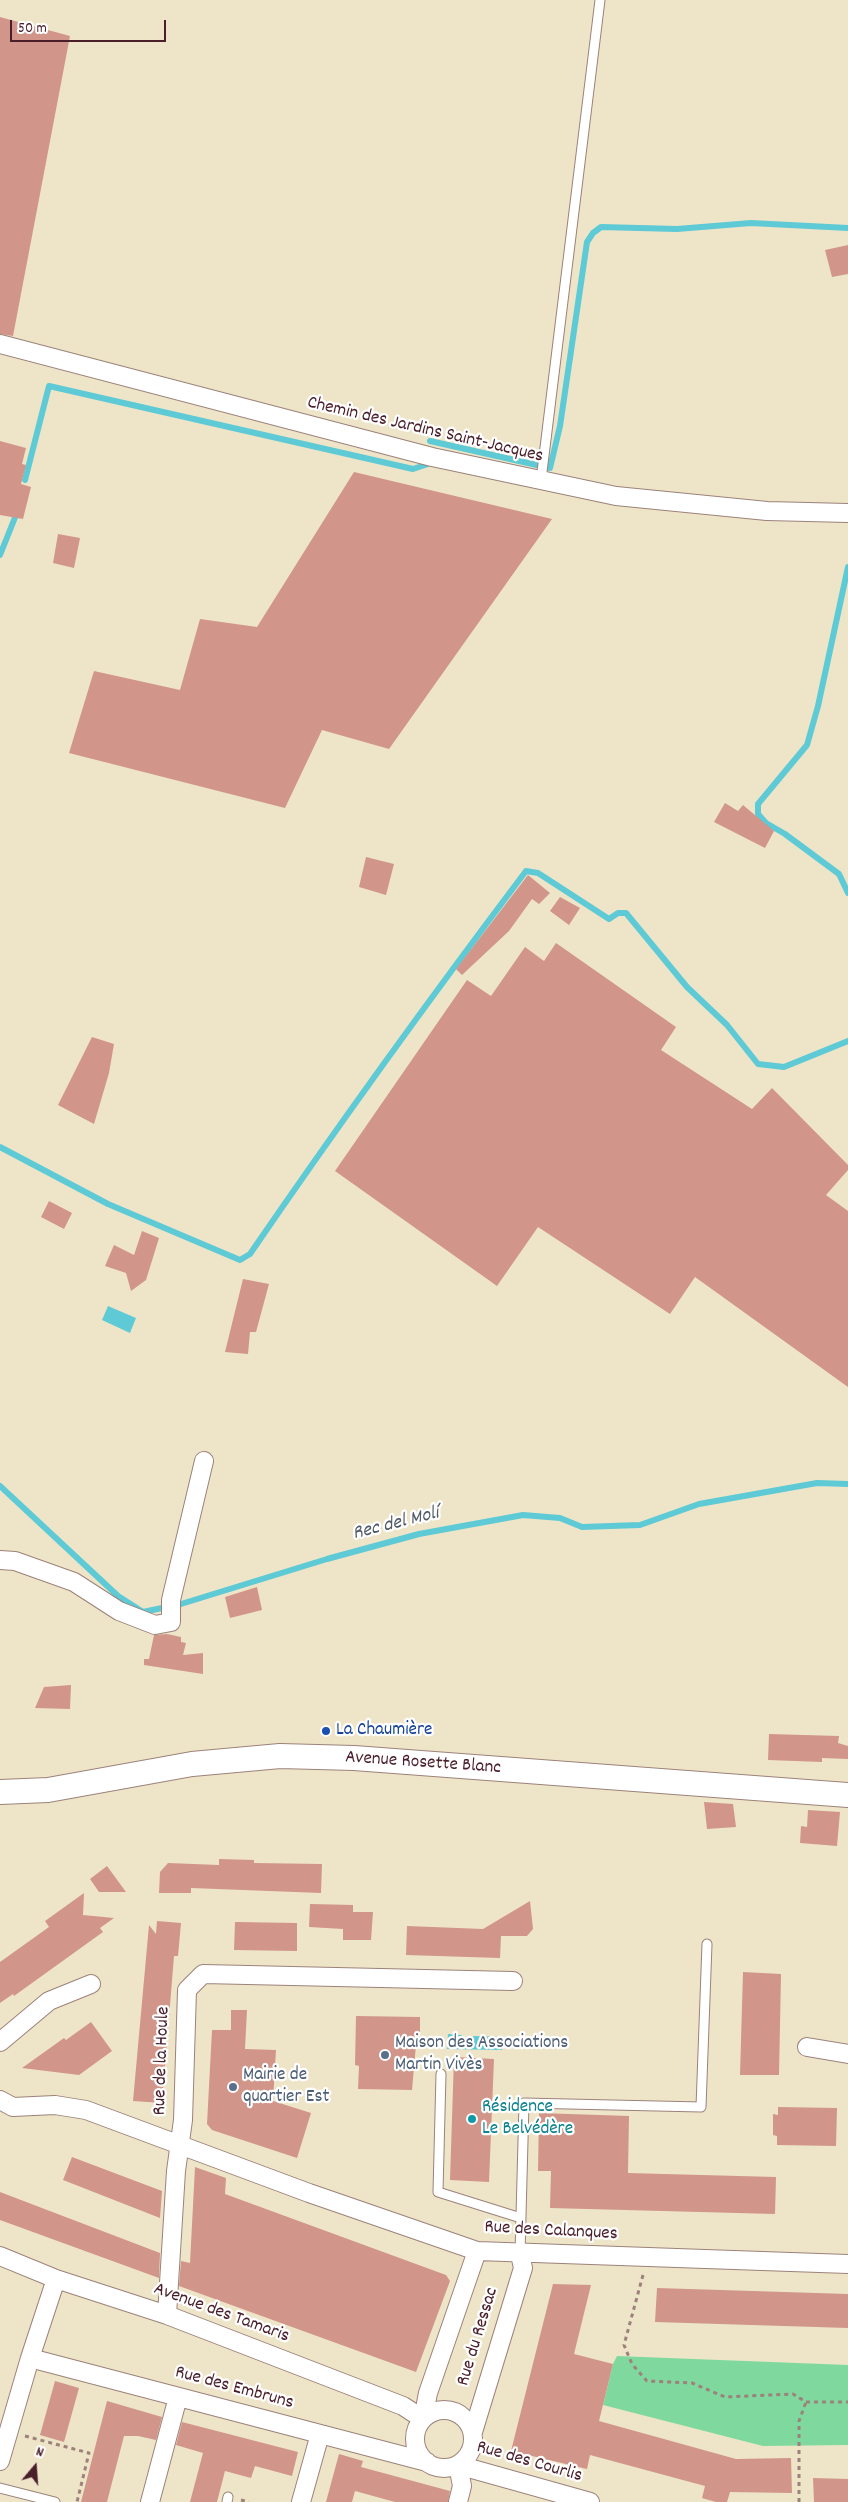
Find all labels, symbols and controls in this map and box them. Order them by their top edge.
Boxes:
scale bar [12,10,169,42]
text: 50 m [18,18,47,40]
street label: Chemin des Jardins Saint-Jacques [305,393,545,469]
water label: Rec del Molí [351,1503,441,1547]
place label: La Chaumière [336,1720,432,1742]
marker: La Chaumière [320,1725,332,1737]
street label: Avenue Rosette Blanc [344,1747,502,1781]
street label: Rue de la Houle [150,2006,176,2116]
place label: Maison des Associations Martin Vivès [395,2033,568,2077]
marker: Maison des Associations Martin Vivès [379,2049,391,2061]
place label: Mairie de quartier Est [243,2065,329,2109]
marker: Mairie de quartier Est [227,2081,239,2093]
place label: Résidence Le Belvédère [482,2097,573,2141]
marker: Résidence Le Belvédère [466,2113,478,2125]
street label: Rue des Calanques [484,2217,618,2247]
street label: Avenue des Tamaris [150,2279,292,2349]
street label: Rue du Ressac [453,2285,505,2389]
street label: Rue des Embruns [172,2362,296,2416]
street label: Rue des Courlis [474,2437,584,2489]
north arrow [10,2442,60,2492]
text: N [33,2442,46,2463]

